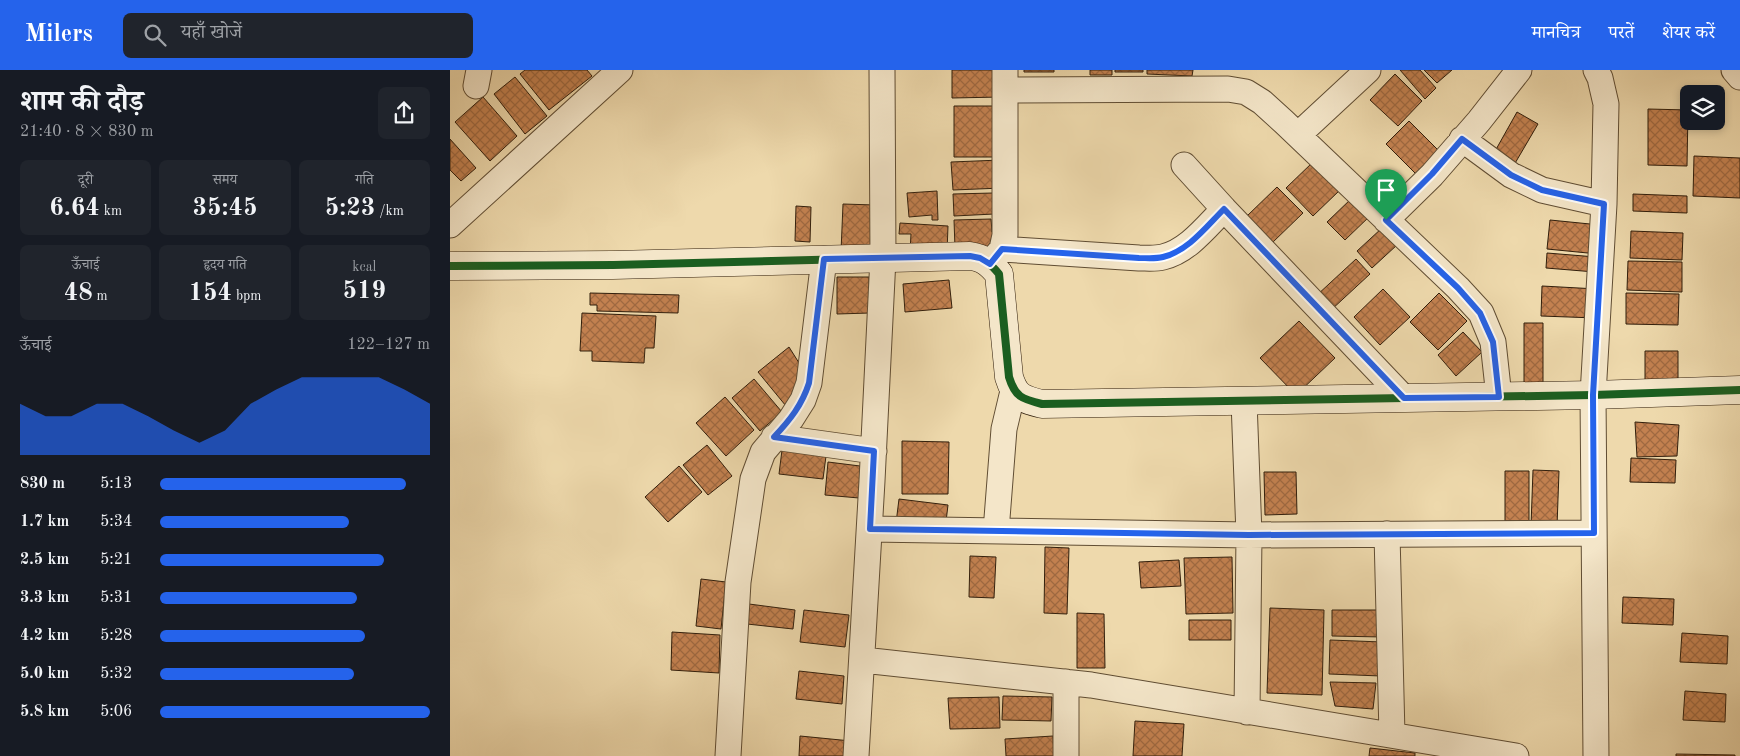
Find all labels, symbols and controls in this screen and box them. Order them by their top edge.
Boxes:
search box [123,13,473,58]
icon: search [141,21,169,49]
text: Milers [25,23,93,47]
text: यहाँ खोजें [181,24,242,43]
text: मानचित्र [1532,24,1581,42]
text: परतें [1609,24,1634,42]
text: शेयर करें [1662,24,1715,42]
map controls [1680,85,1725,130]
button: layers [1680,85,1725,130]
button: share [378,87,430,139]
text: शाम की दौड़ [20,89,144,117]
text: 21:40 · 8 × 830 m [20,124,153,140]
pin [1365,169,1407,220]
text: दूरी [78,173,93,187]
text: समय [213,173,237,187]
text: गति [355,173,373,187]
icon: arrive [1372,176,1400,204]
text: 6.64 [49,196,100,221]
text: 35:45 [192,196,258,221]
text: 5:23 [325,196,375,221]
text: km [100,204,122,218]
text: /km [375,204,404,218]
text: ऊँचाई [72,258,99,272]
text: हृदय गति [203,258,247,272]
text: kcal [352,260,376,274]
text: 519 [343,279,386,304]
text: 48 [64,281,93,306]
text: 154 [189,281,232,306]
text: m [93,289,108,303]
text: bpm [232,289,261,303]
text: 122–127 m [347,337,430,353]
text: ऊँचाई [20,338,52,354]
text: 830 m [20,476,65,492]
text: 5:13 [100,476,132,492]
text: 1.7 km [20,514,69,530]
text: 5:34 [100,514,132,530]
text: 2.5 km [20,552,69,568]
text: 5:21 [100,552,132,568]
text: 3.3 km [20,590,69,606]
text: 5:31 [100,590,132,606]
text: 4.2 km [20,628,69,644]
text: 5:28 [100,628,132,644]
text: 5.0 km [20,666,69,682]
text: 5:32 [100,666,132,682]
text: 5.8 km [20,704,69,720]
text: 5:06 [100,704,132,720]

